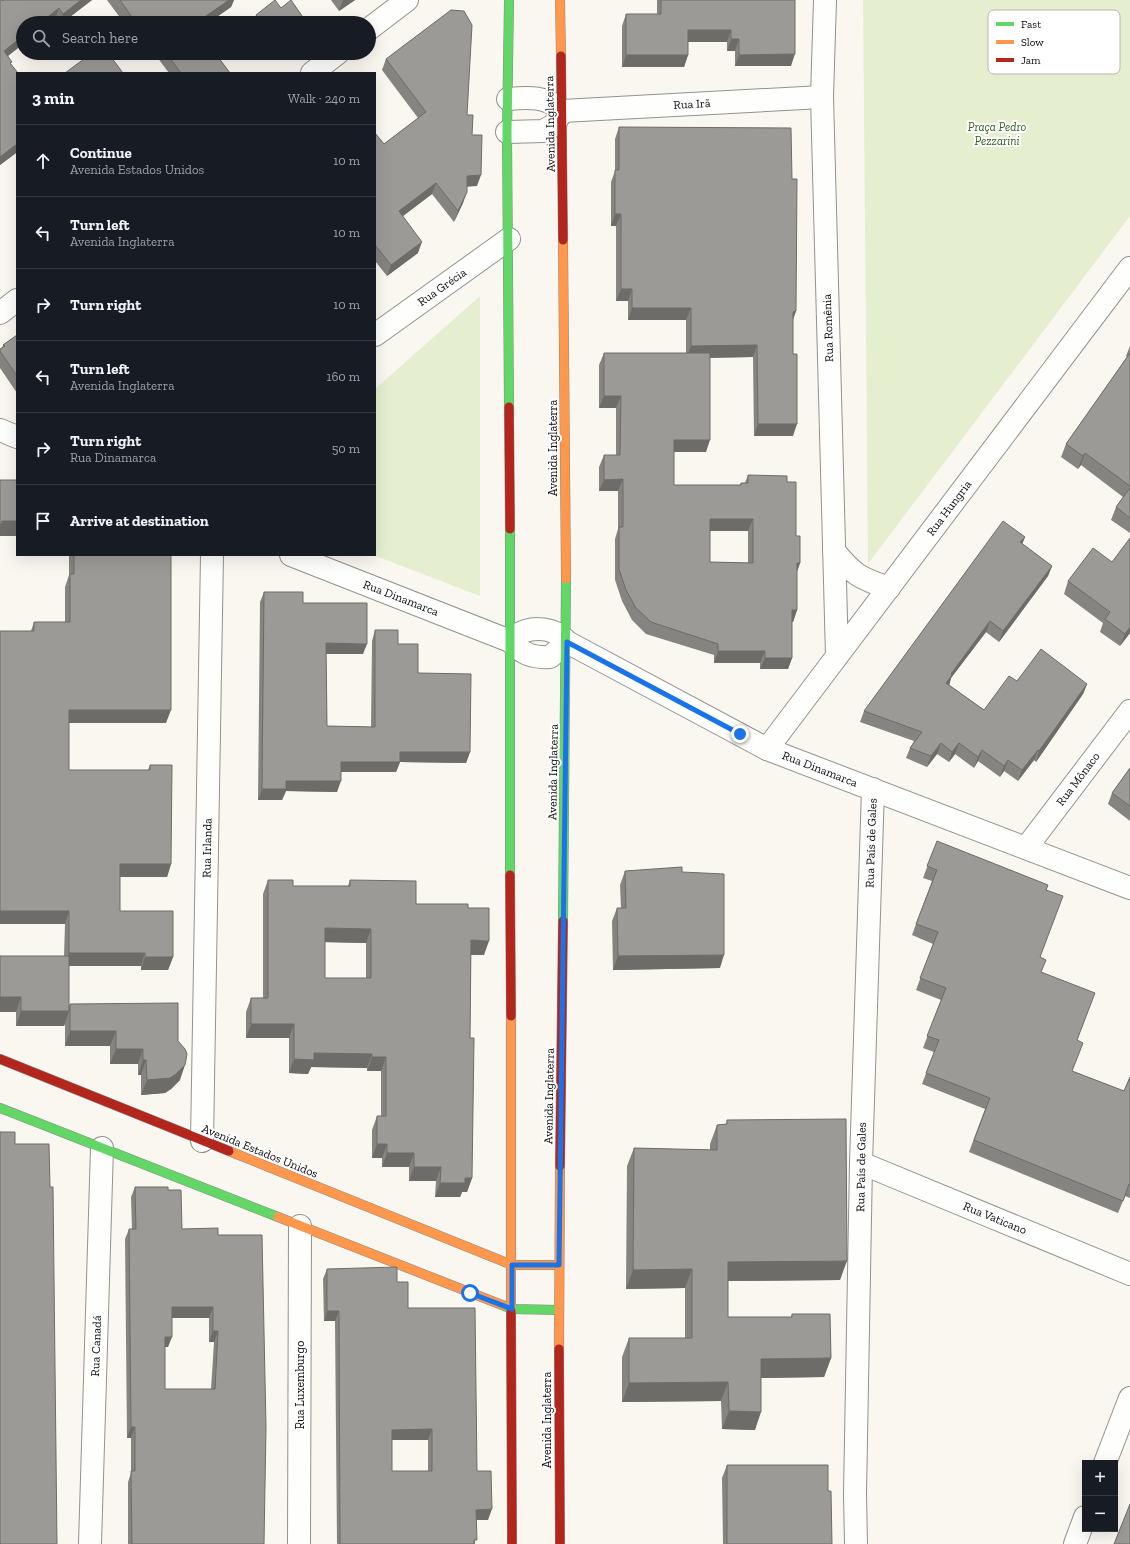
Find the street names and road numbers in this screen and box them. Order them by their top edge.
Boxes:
street label: Avenida Inglaterra [542,75,558,172]
street label: Rua Irã [673,96,711,112]
street label: Rua Grécia [415,265,469,309]
street label: Rua Romênia [820,294,836,362]
street label: Avenida Inglaterra [546,400,560,496]
street label: Rua Hungria [924,477,975,539]
street label: Rua Dinamarca [361,577,441,619]
street label: Avenida Inglaterra [545,723,561,820]
street label: Rua Dinamarca [780,748,860,790]
street label: Rua Mônaco [1053,749,1103,809]
street label: Rua País de Gales [862,798,880,888]
street label: Rua Irlanda [199,818,215,878]
street label: Avenida Inglaterra [541,1047,557,1144]
street label: Avenida Estados Unidos [200,1121,320,1181]
street label: Rua País de Gales [853,1122,869,1212]
street label: Rua Vaticano [961,1199,1029,1237]
street label: Rua Canadá [88,1315,104,1377]
street label: Rua Luxemburgo [293,1341,307,1429]
street label: Avenida Inglaterra [540,1372,554,1468]

